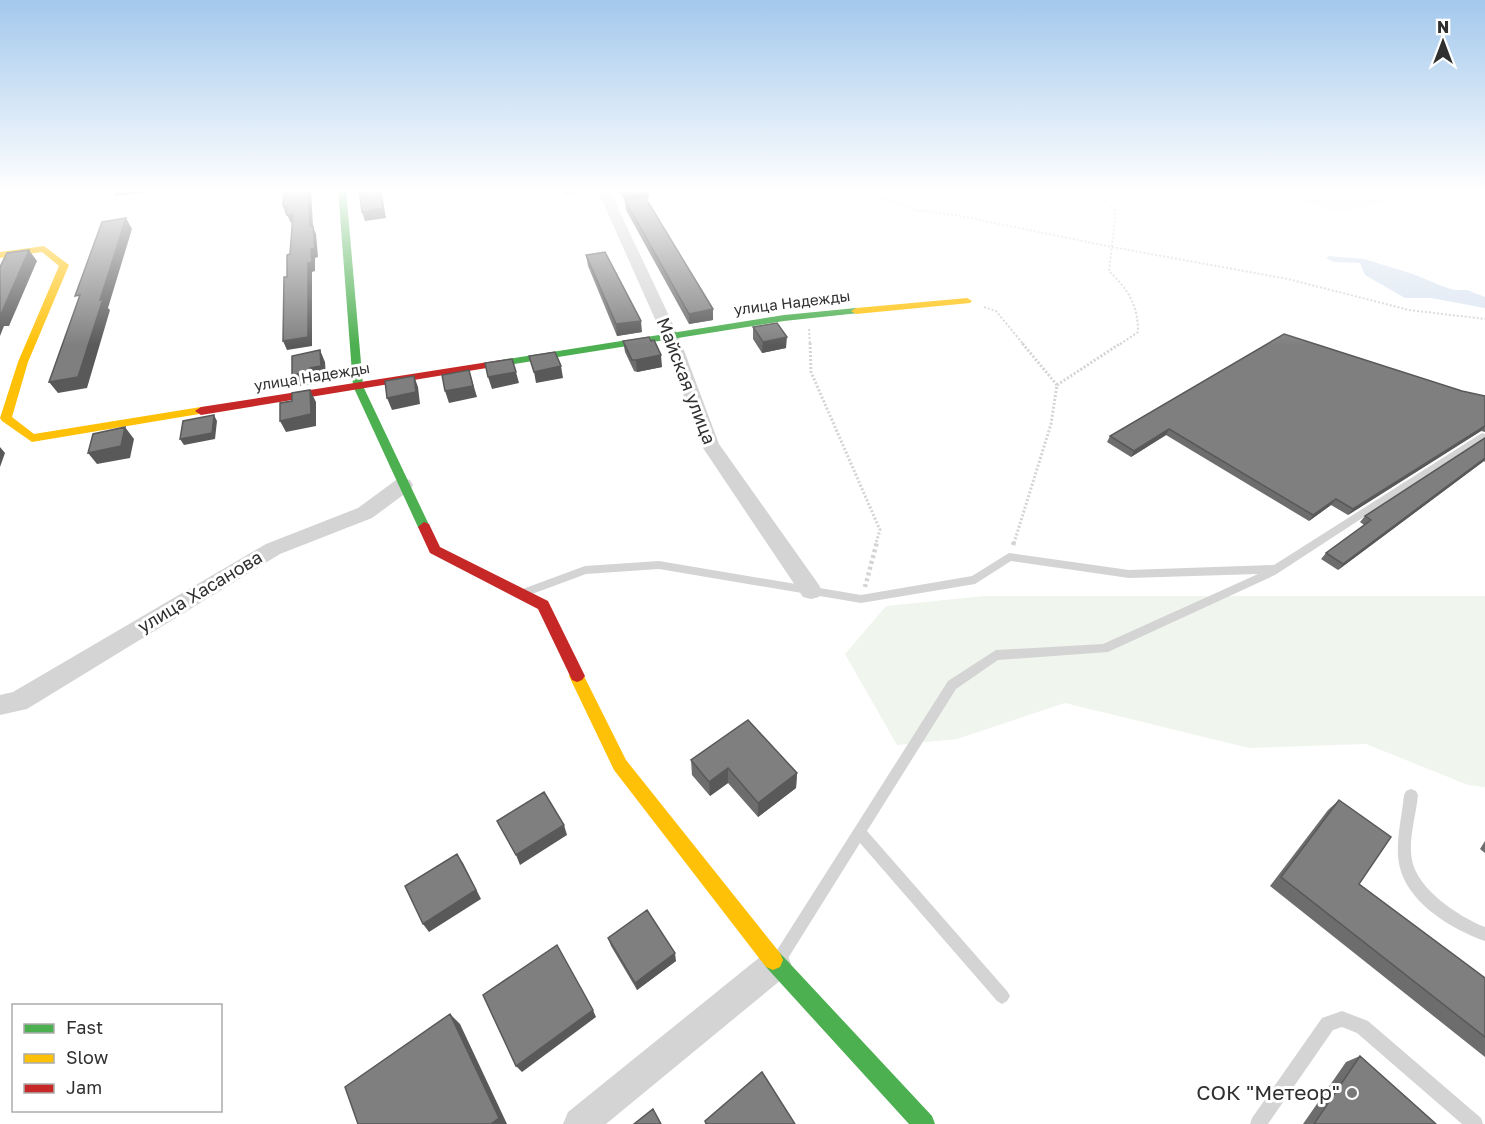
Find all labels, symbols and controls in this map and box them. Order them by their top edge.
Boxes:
north arrow [1413,12,1473,72]
text: N [1437,17,1449,37]
street label: улица Надежды [733,286,851,318]
street label: Майская улица [653,314,721,447]
street label: улица Надежды [253,358,371,394]
street label: улица Хасанова [133,545,266,637]
legend [12,1004,222,1112]
text: Fast [66,1016,103,1038]
text: Slow [66,1046,109,1068]
text: Jam [66,1076,102,1098]
place label: СОК "Метеор" [1196,1079,1340,1105]
marker: СОК "Метеор" [1345,1086,1359,1100]

